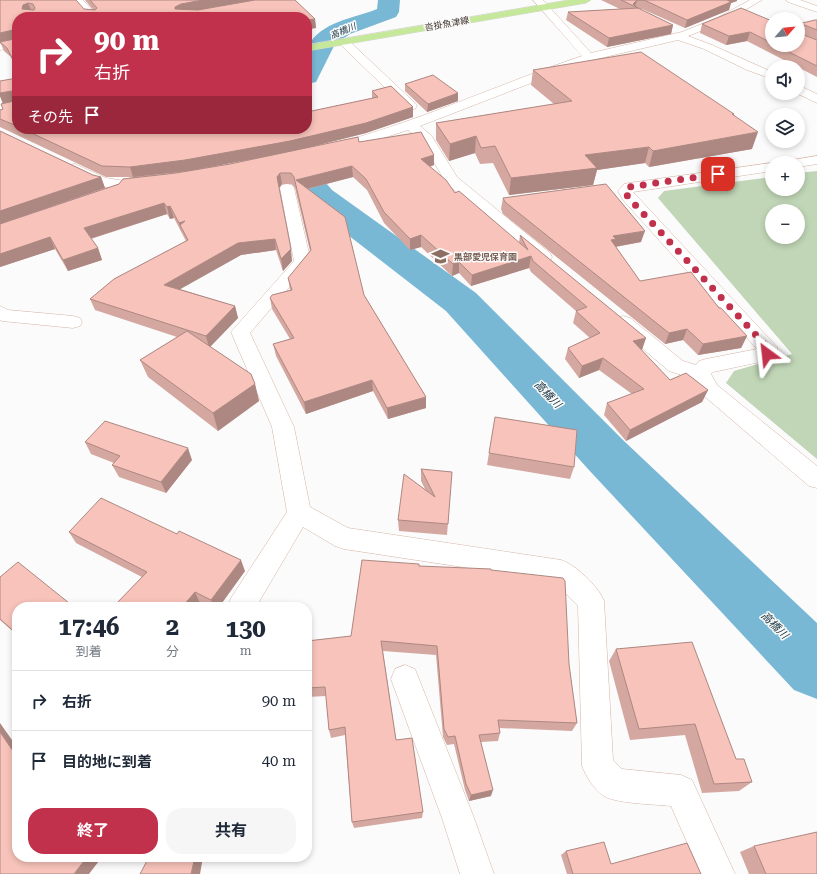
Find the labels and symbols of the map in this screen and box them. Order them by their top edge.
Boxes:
north arrow [765,12,805,52]
street label: 沓掛魚津線 [424,14,471,33]
water label: 高橋川 [329,21,358,41]
pin [701,157,735,191]
school or university icon: 黒部愛児保育園 [431,247,451,267]
place label: 黒部愛児保育園 [454,252,517,262]
position arrow [746,333,788,375]
water label: 高橋川 [532,378,564,411]
water label: 高橋川 [758,609,792,642]

